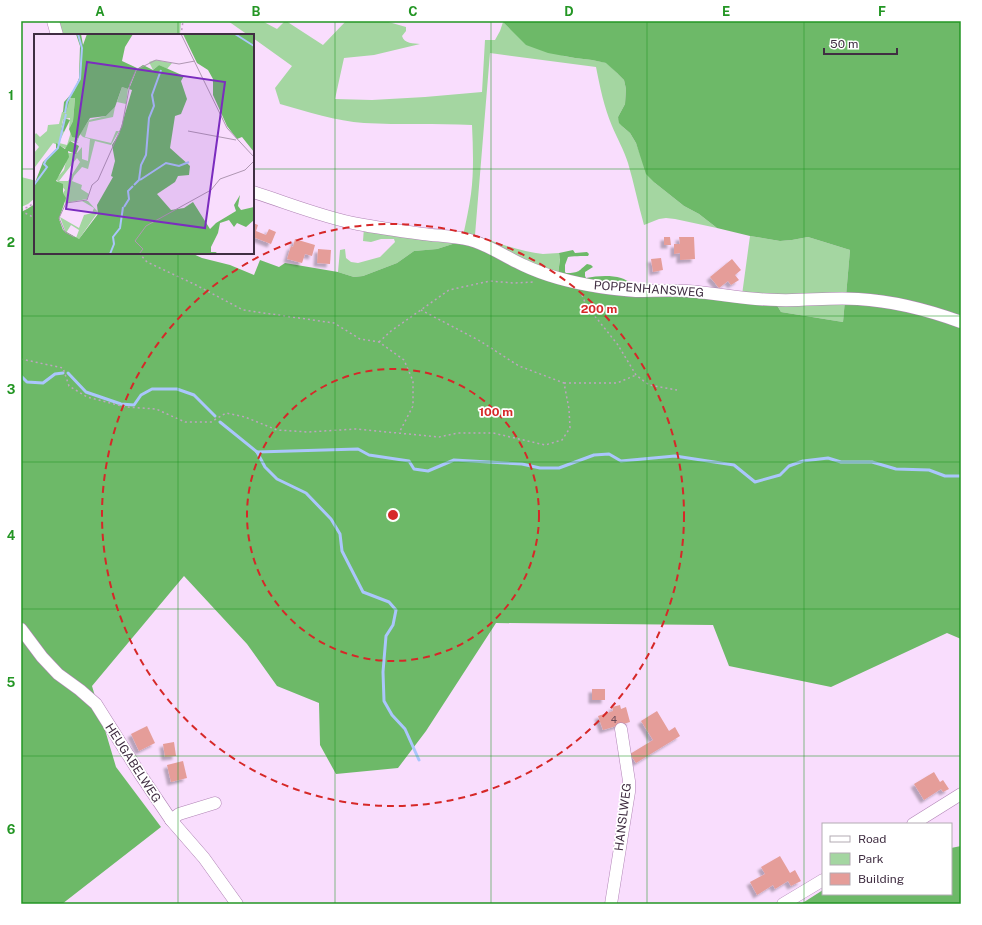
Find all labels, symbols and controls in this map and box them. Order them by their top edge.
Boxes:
text: A [95,4,105,19]
text: B [252,4,261,19]
text: C [408,4,418,19]
text: D [564,4,574,19]
text: E [722,4,730,19]
text: F [878,4,886,19]
scale bar [824,30,897,56]
inset map [34,34,254,254]
text: 50 m [830,37,858,51]
text: 1 [8,88,14,103]
text: 2 [7,235,15,250]
street label: POPPENHANSWEG [593,278,705,300]
text: 200 m [581,302,617,316]
text: 3 [7,382,16,397]
text: 100 m [479,405,513,419]
centre of rings [386,508,400,522]
text: 4 [7,528,16,543]
text: 5 [7,675,16,690]
house number: 4 [611,713,617,725]
street label: HEUGABELWEG [102,721,164,805]
street label: HANSLWEG [612,782,634,852]
text: 6 [7,822,16,837]
legend [822,823,952,895]
text: Road [858,832,886,846]
text: Park [858,852,884,866]
text: Building [858,872,904,886]

